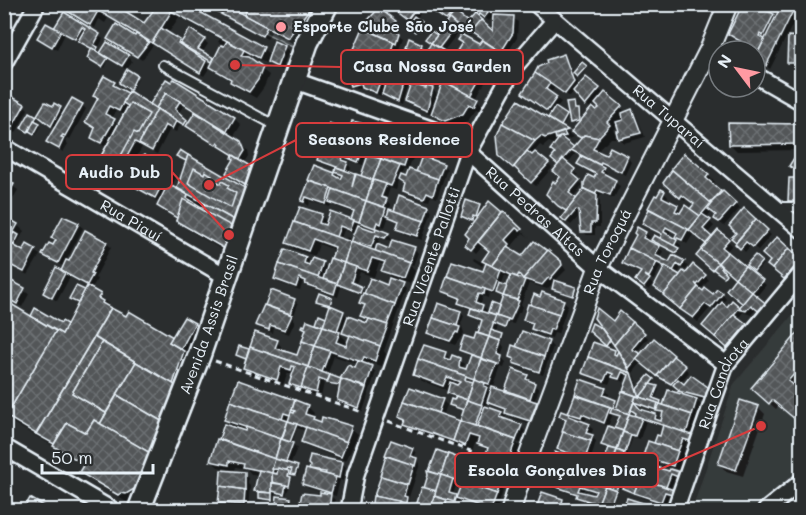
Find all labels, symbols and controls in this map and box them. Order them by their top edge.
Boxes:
place label: Esporte Clube São José [293,16,474,36]
marker: Esporte Clube São José [274,20,288,34]
north arrow [707,39,767,99]
callout: Casa Nossa Garden [341,50,523,84]
text: N [712,50,736,72]
text: Casa Nossa Garden [353,55,511,76]
street label: Rua Tuparaí [629,80,710,152]
callout: Seasons Residence [296,123,472,157]
text: Seasons Residence [308,128,460,149]
callout: Audio Dub [66,155,172,189]
text: Audio Dub [78,161,160,182]
street label: Rua Pedras Altas [482,161,589,261]
street label: Rua Vicente Pallotti [397,184,464,328]
street label: Rua Piauí [97,194,166,246]
street label: Rua Toroquá [578,205,636,297]
street label: Avenida Assis Brasil [174,252,242,397]
street label: Rua Candiota [693,333,753,431]
scale bar [42,437,153,475]
text: 50 m [51,445,93,469]
callout: Escola Gonçalves Dias [455,453,658,487]
text: Escola Gonçalves Dias [467,459,647,480]

